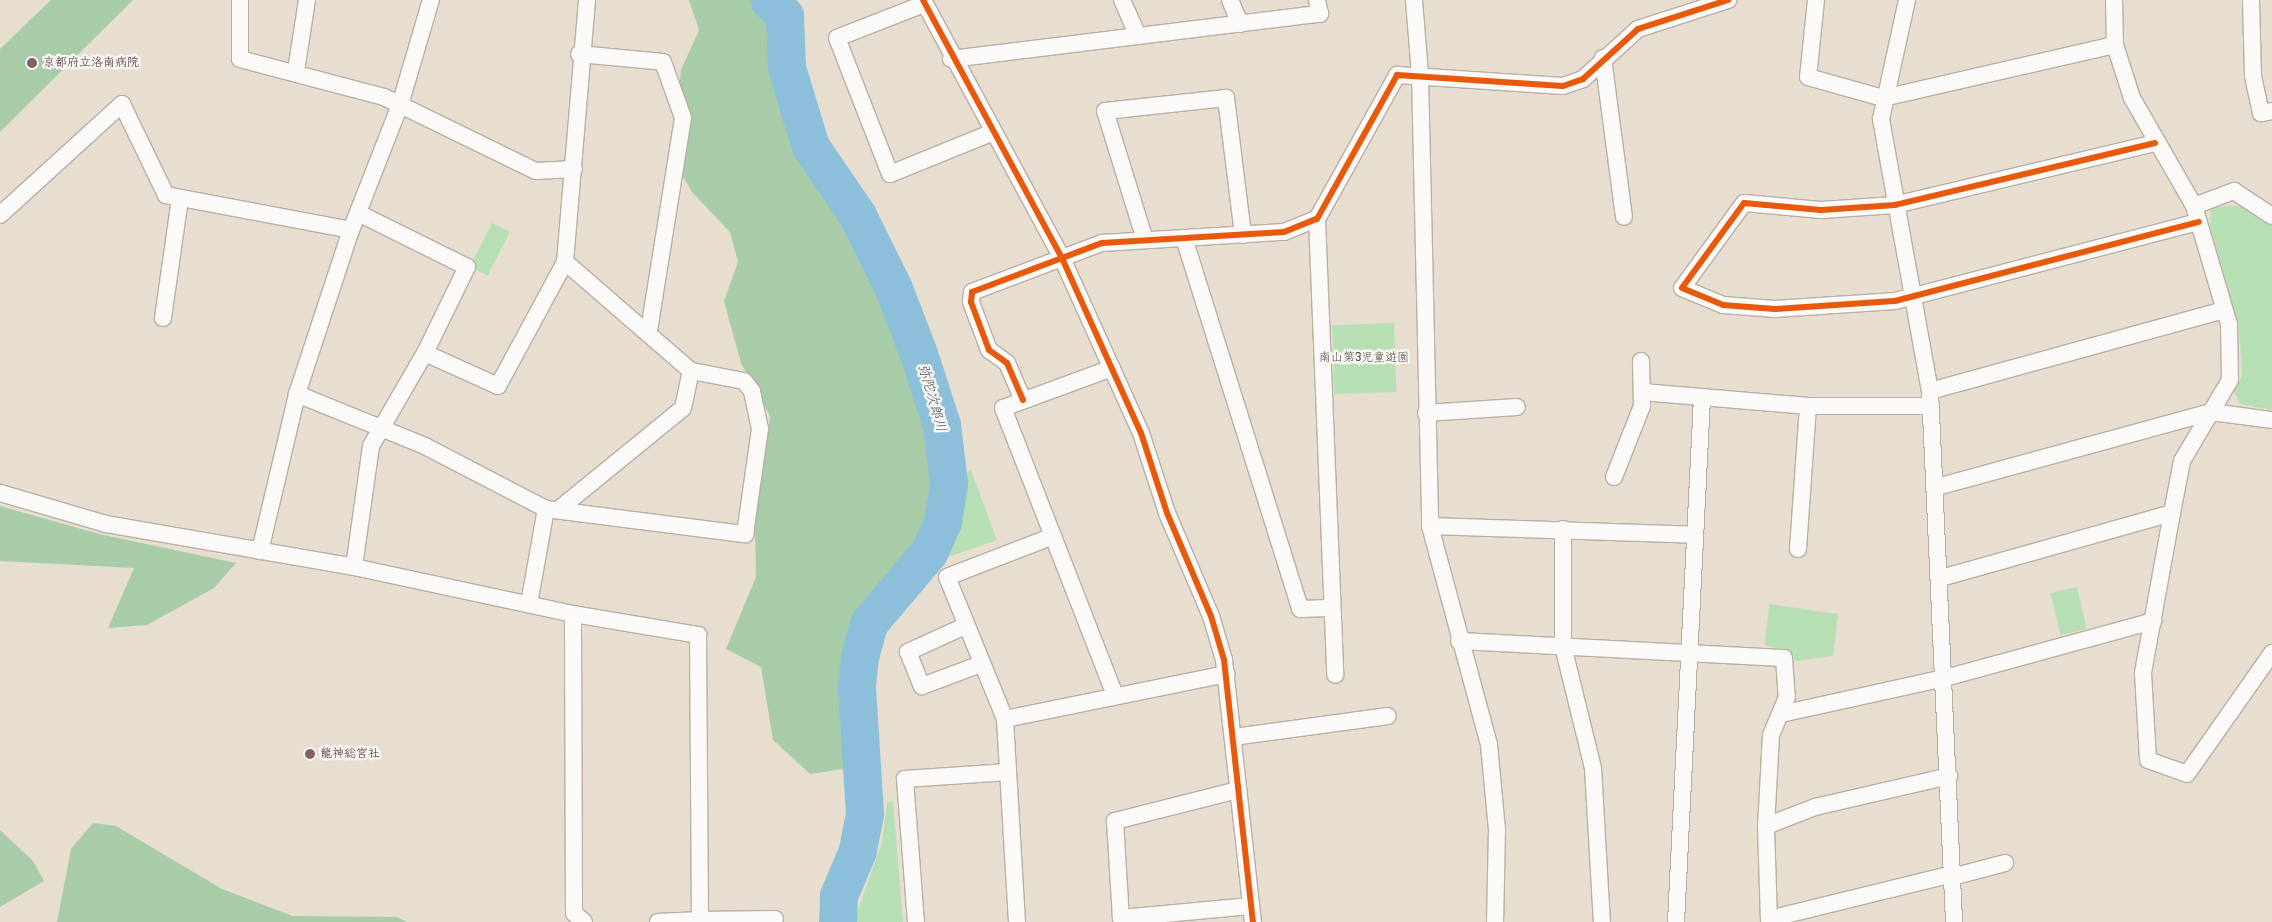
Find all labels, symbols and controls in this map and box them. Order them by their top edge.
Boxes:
marker: 京都府立洛南病院 [25,56,39,70]
place label: 京都府立洛南病院 [43,56,139,70]
park label: 南山第3児童遊園 [1319,351,1409,365]
water label: 弥陀次郎川 [914,362,950,434]
place label: 龍神総宮社 [320,747,380,761]
marker: 龍神総宮社 [304,748,316,760]

